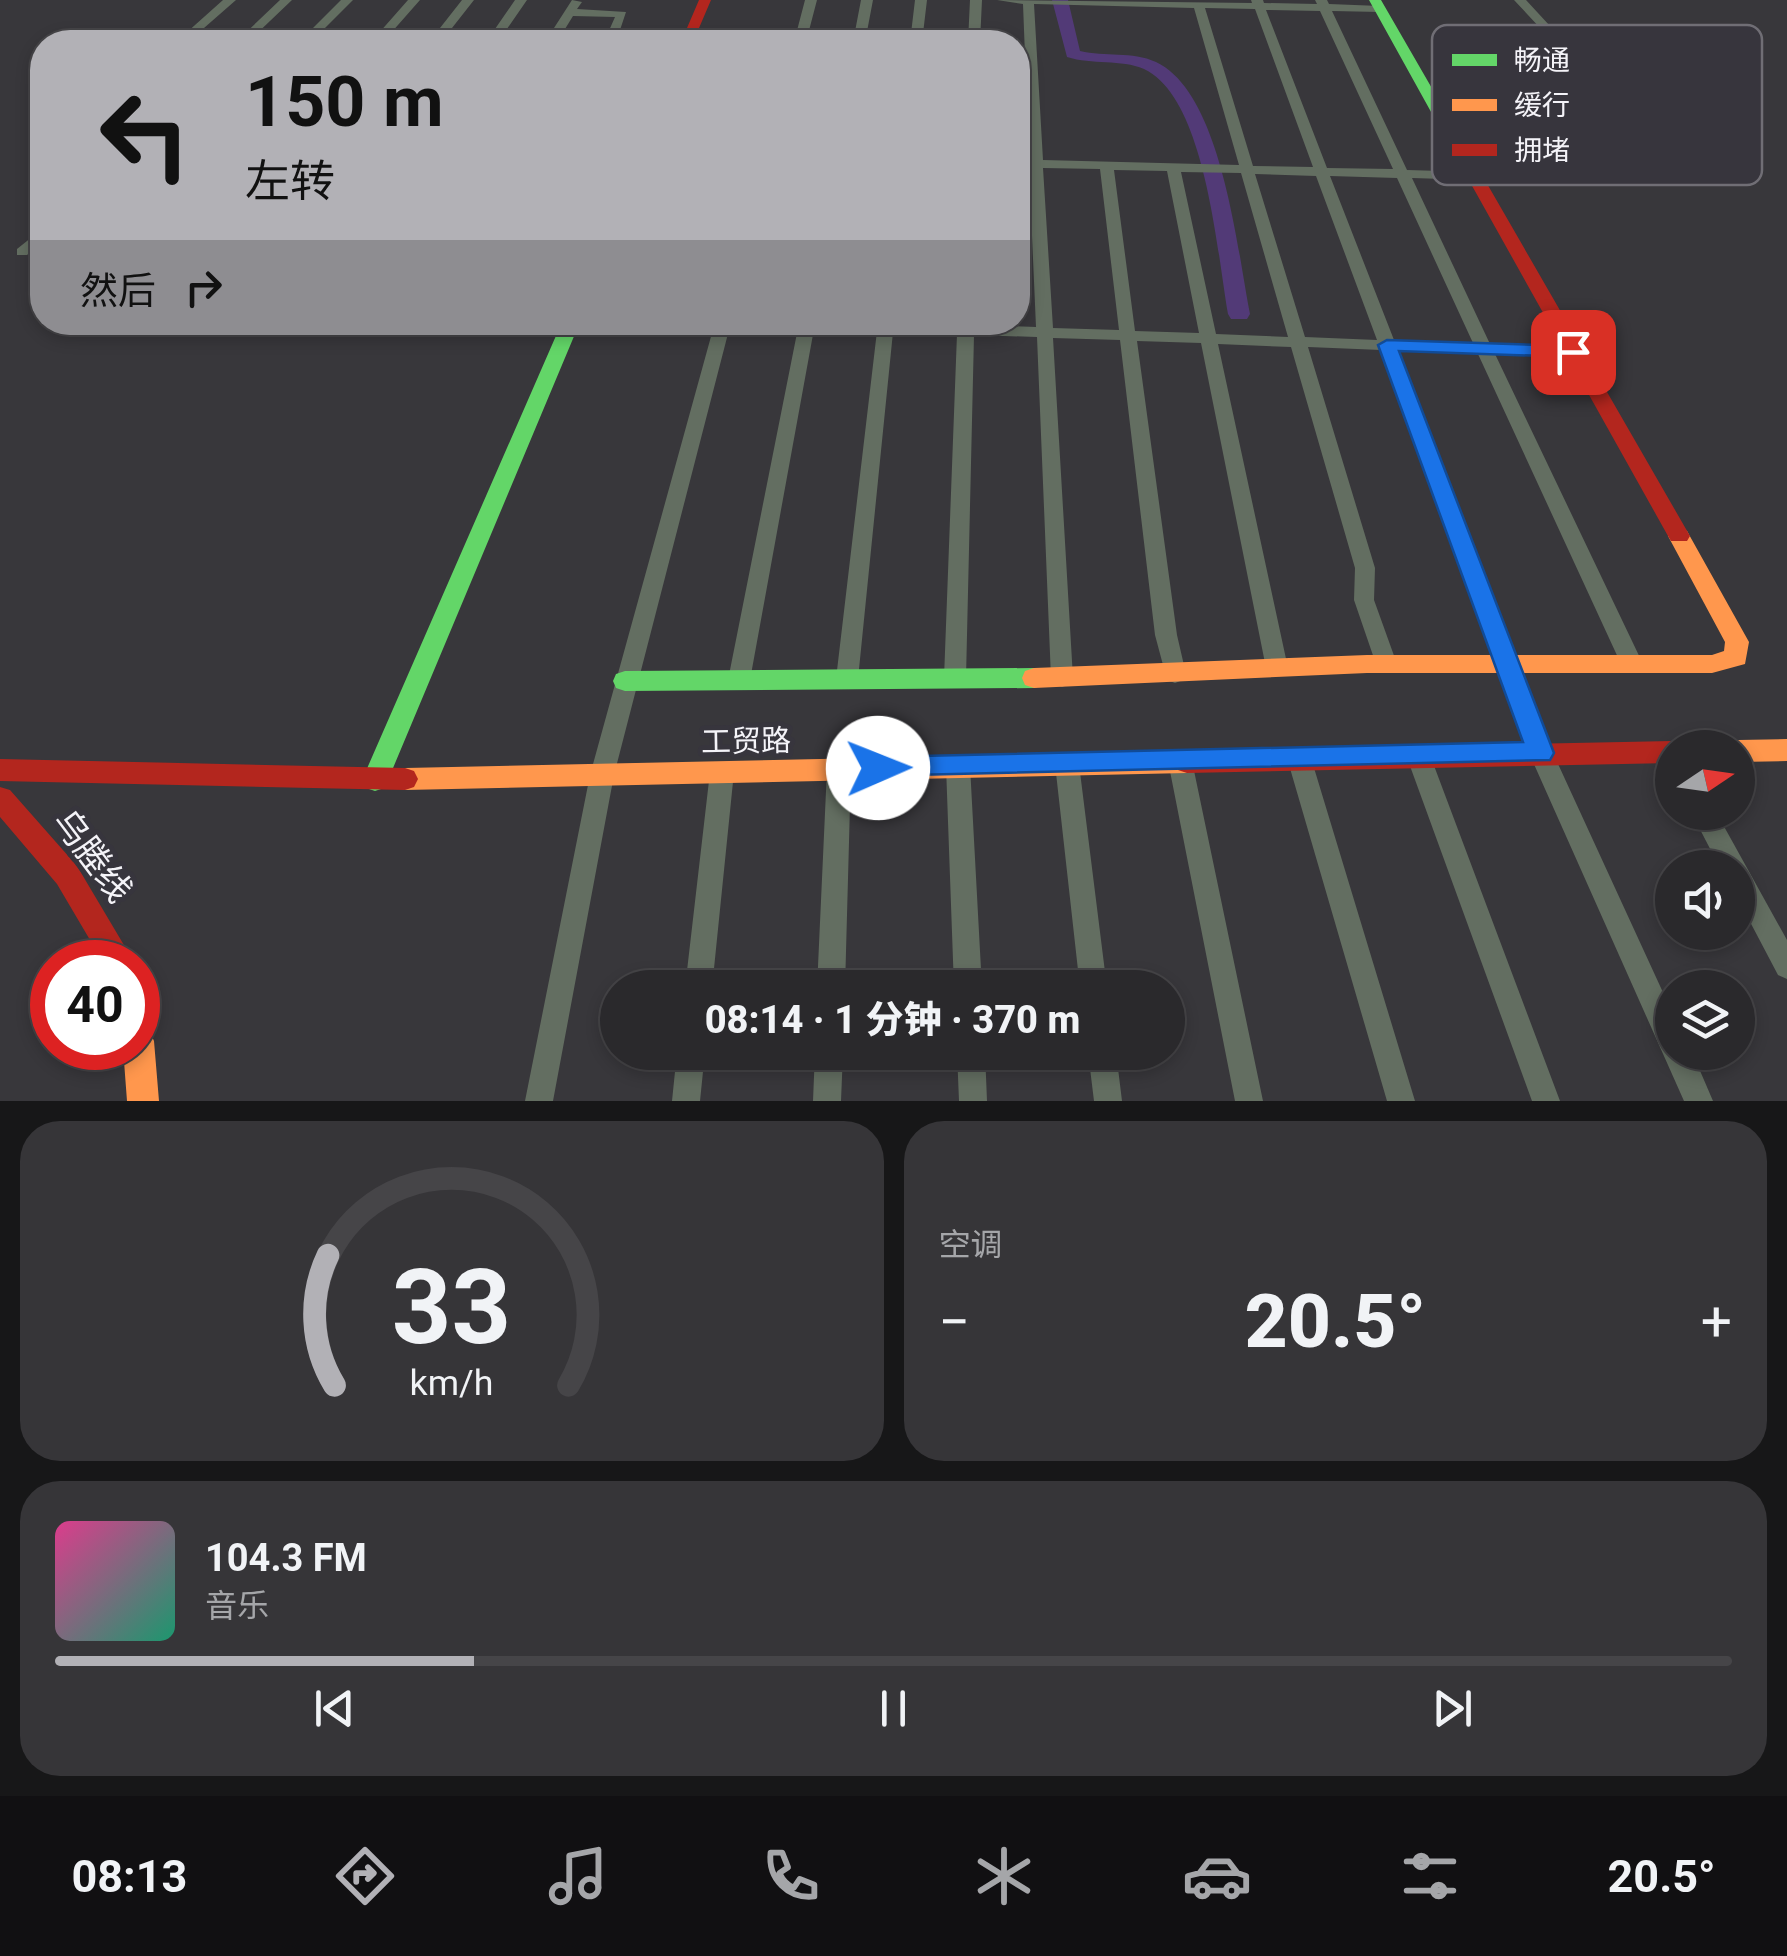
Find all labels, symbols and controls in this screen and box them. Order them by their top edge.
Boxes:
legend [1432,25,1762,185]
text: 畅通 [1514,44,1570,77]
text: 150 m [245,61,444,143]
icon: left [80,70,210,200]
text: 缓行 [1514,89,1570,122]
text: 拥堵 [1514,134,1570,167]
text: 左转 [245,155,335,208]
icon: right [176,260,231,315]
text: 然后 [80,269,156,313]
pin [1531,310,1616,395]
icon: arrive [1546,325,1601,380]
position arrow [826,716,930,820]
street label: 工贸路 [701,723,791,759]
north arrow [1655,730,1755,830]
map controls [1655,730,1755,1070]
street label: 乌塍线 [44,802,140,910]
button: sound [1655,850,1755,950]
speed limit sign: 40 [30,940,160,1070]
button: layers [1655,970,1755,1070]
text: 08:14 · 1 分钟 · 370 m [705,998,1080,1042]
text: 空调 [939,1226,1003,1264]
text: 33 [392,1247,511,1368]
text: 20.5° [1245,1277,1426,1365]
text: − [939,1290,970,1354]
text: + [1701,1290,1732,1354]
text: km/h [410,1362,494,1404]
text: 104.3 FM [205,1536,367,1580]
text: 音乐 [205,1587,269,1625]
icon: previous [307,1681,362,1736]
icon: pause [866,1681,921,1736]
icon: next [1425,1681,1480,1736]
icon: directions [330,1841,400,1911]
icon: music [543,1841,613,1911]
icon: phone [756,1841,826,1911]
icon: climate [969,1841,1039,1911]
icon: car [1182,1841,1252,1911]
icon: filters [1395,1841,1465,1911]
text: 08:13 [71,1850,187,1903]
text: 20.5° [1608,1850,1716,1903]

